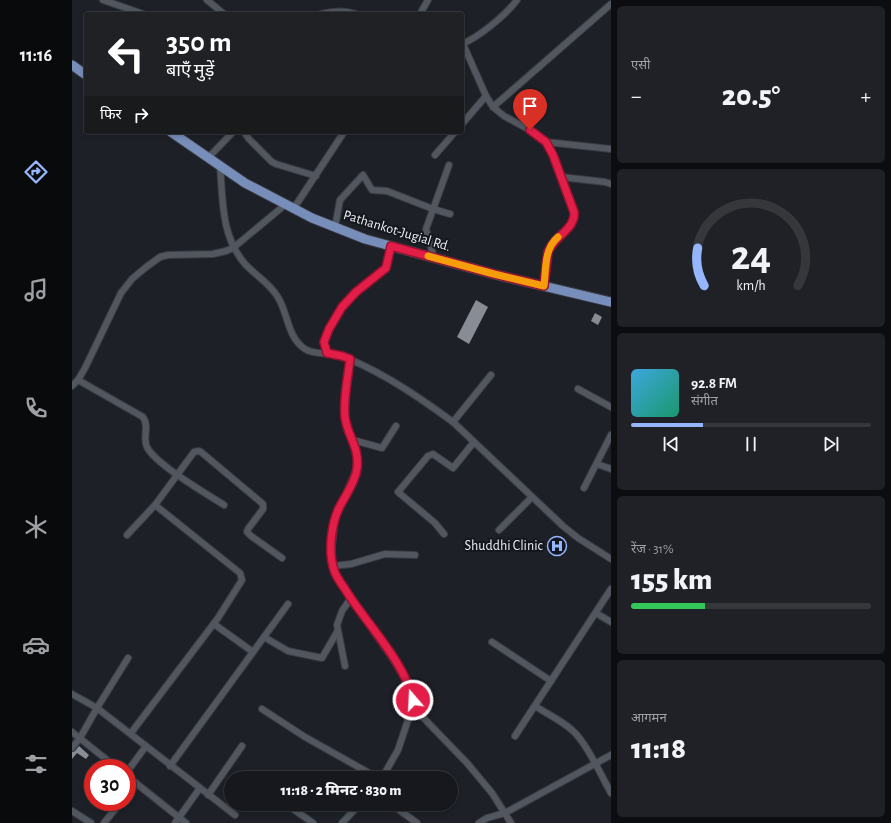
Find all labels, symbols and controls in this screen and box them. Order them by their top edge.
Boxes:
icon: left [100,28,152,80]
text: 350 m [166,29,232,57]
text: 11:16 [20,47,52,65]
text: एसी [631,59,650,72]
text: बाएँ मुड़ें [166,62,214,80]
text: 20.5° [722,81,780,111]
text: − [631,85,642,107]
text: + [860,85,871,107]
pin [513,89,547,130]
icon: arrive [519,95,541,117]
icon: right [130,104,152,126]
text: फिर [100,107,122,122]
icon: directions [22,158,50,186]
street label: Pathankot-Jugial Rd. [342,208,452,254]
text: 24 [731,236,771,277]
icon: music [22,276,50,304]
text: km/h [736,279,766,293]
text: 92.8 FM [691,376,737,391]
icon: phone [22,394,50,422]
text: संगीत [691,395,718,408]
icon: previous [660,433,682,455]
icon: pause [740,433,762,455]
icon: next [820,433,842,455]
icon: climate [22,513,50,541]
hospital icon: Shuddhi Clinic [546,535,568,557]
place label: Shuddhi Clinic [465,539,544,553]
text: रेंज · 31% [631,543,674,556]
text: 155 km [631,565,712,595]
icon: car [22,631,50,659]
position arrow [392,679,434,721]
text: आगमन [631,712,667,725]
text: 11:18 [631,734,686,764]
icon: filters [22,750,50,778]
speed limit sign: 30 [84,759,136,811]
text: 11:18 · 2 मिनट · 830 m [281,783,401,798]

